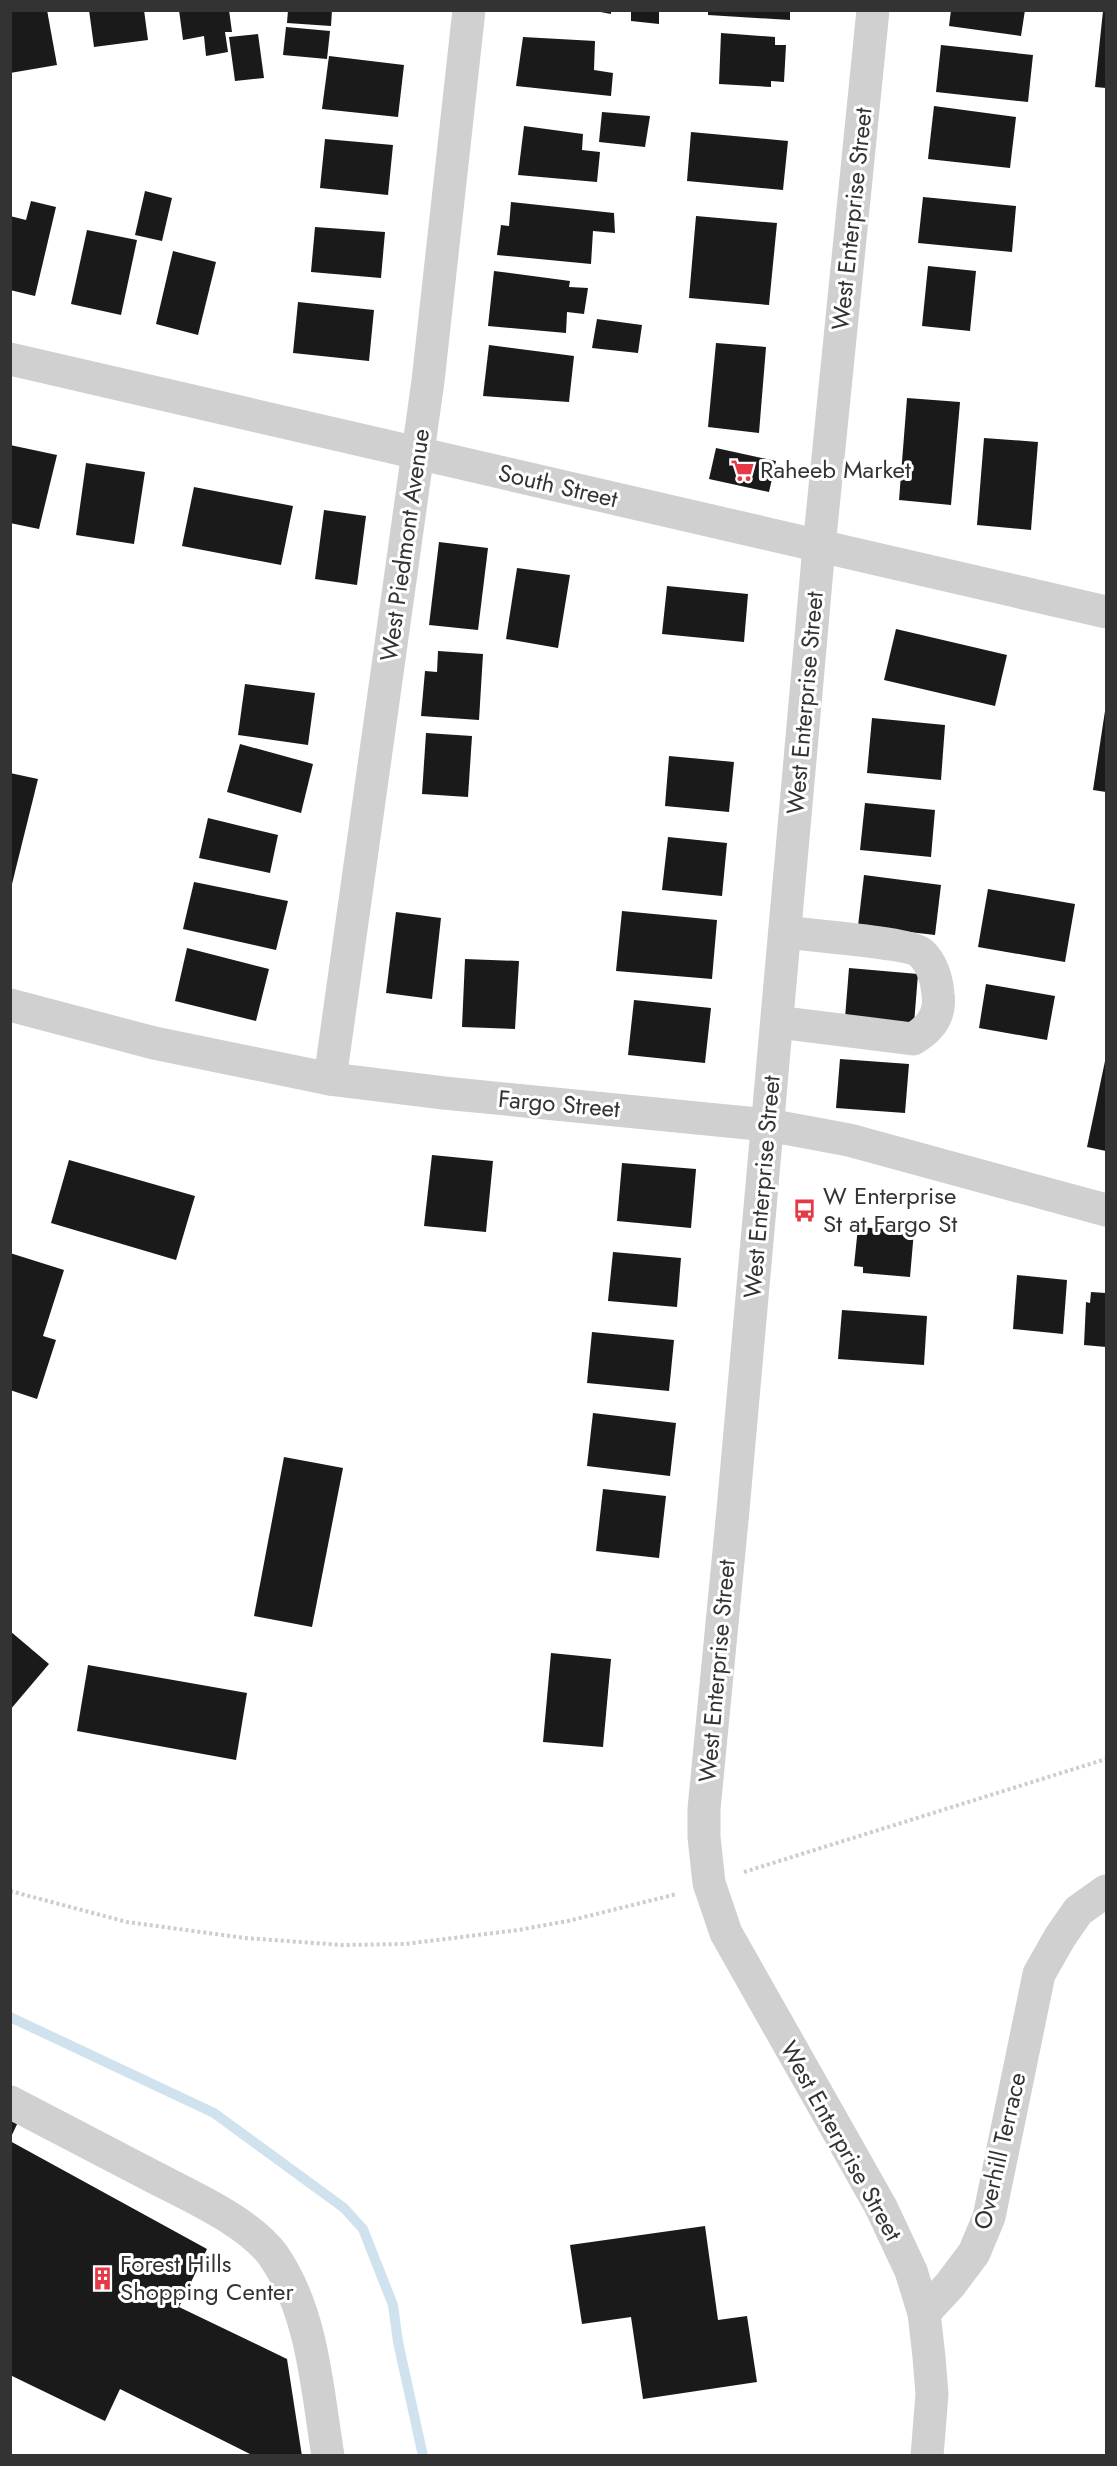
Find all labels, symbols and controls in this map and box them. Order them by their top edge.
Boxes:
street label: West Enterprise Street [822,106,881,332]
street label: West Piedmont Avenue [371,426,438,663]
place label: Raheeb Market [760,452,911,487]
street label: South Street [495,455,622,516]
supermarket icon: Raheeb Market [729,457,755,483]
street label: West Enterprise Street [777,590,832,816]
street label: West Enterprise Street [734,1074,789,1300]
street label: Fargo Street [497,1081,622,1126]
place label: W Enterprise St at Fargo St [823,1178,957,1241]
bus stop icon: W Enterprise St at Fargo St [792,1197,818,1223]
street label: West Enterprise Street [689,1558,744,1784]
street label: West Enterprise Street [772,2034,911,2247]
street label: Overhill Terrace [964,2069,1035,2233]
place label: Forest Hills Shopping Center [120,2246,294,2309]
building icon: Forest Hills Shopping Center [89,2265,115,2291]

